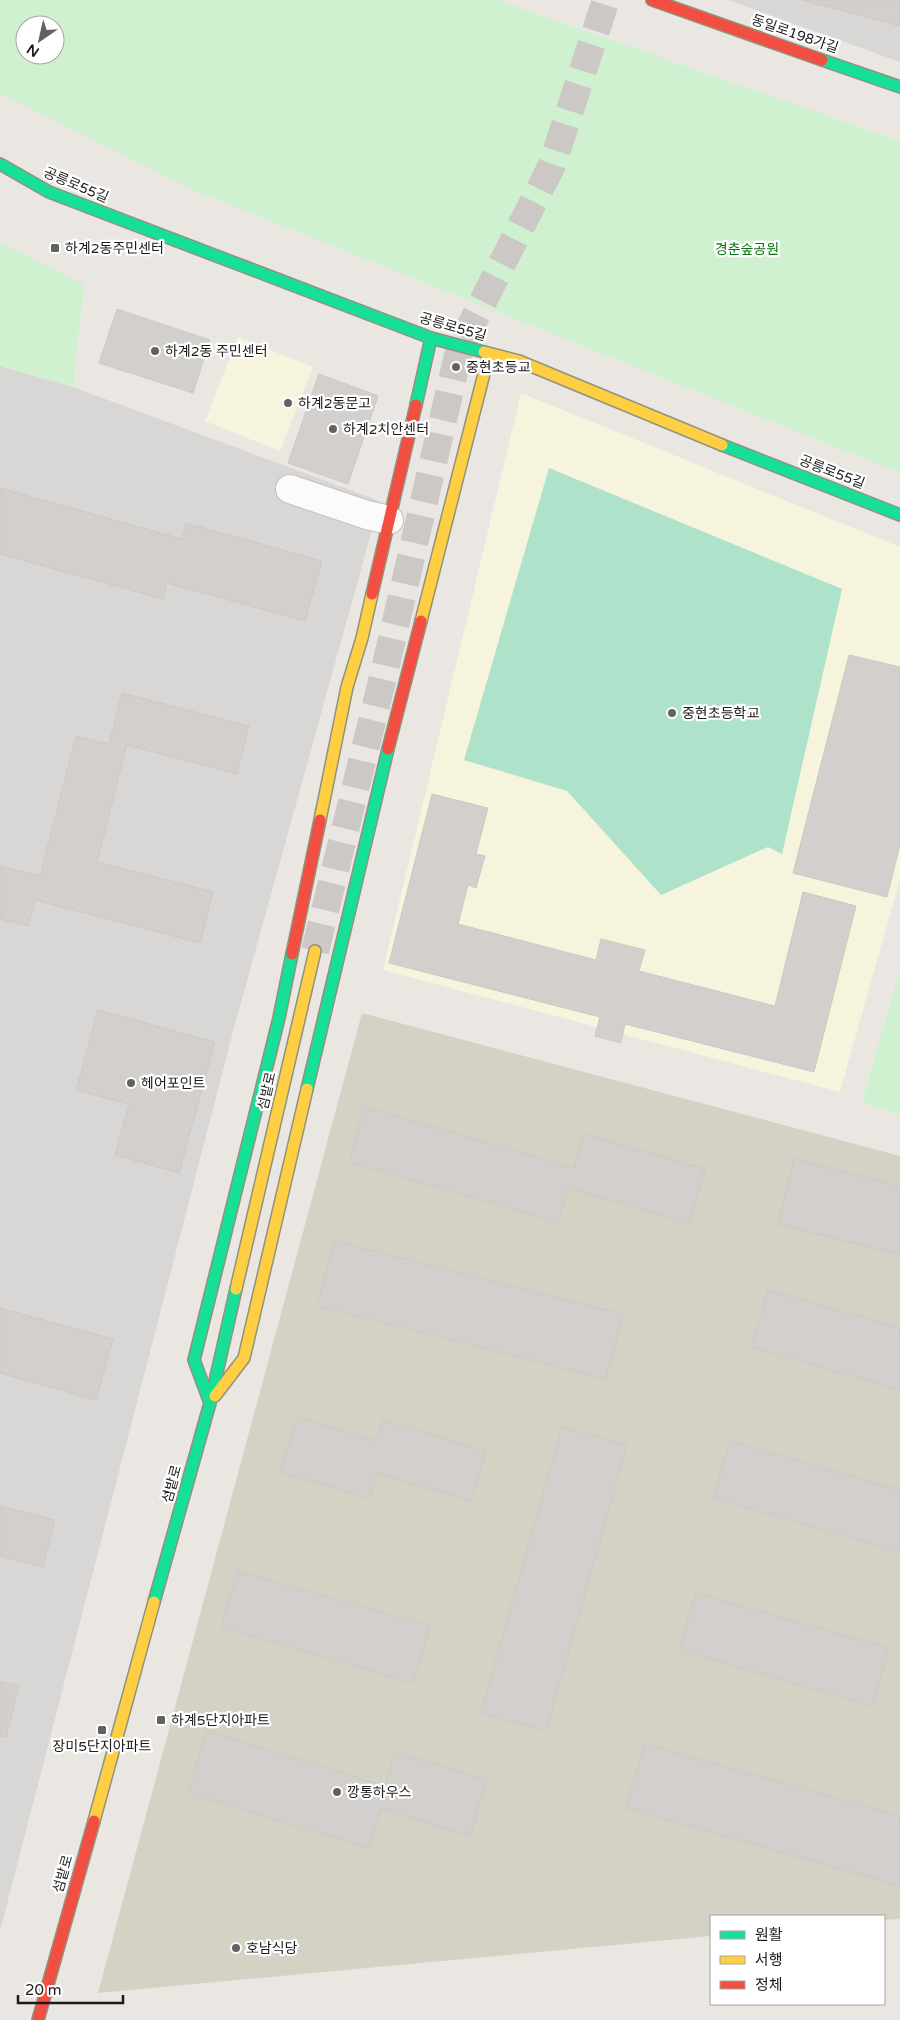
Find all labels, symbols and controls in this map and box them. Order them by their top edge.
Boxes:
street label: 동일로198가길 [749,11,841,57]
north arrow [15,15,65,65]
text: N [24,40,42,61]
street label: 공릉로55길 [41,164,111,206]
place label: 하계2동주민센터 [65,240,164,257]
park label: 경춘숲공원 [715,241,779,258]
marker: 하계2동주민센터 [49,242,61,254]
street label: 공릉로55길 [417,309,489,345]
place label: 하계2동 주민센터 [165,343,268,360]
marker: 하계2동 주민센터 [149,345,161,357]
place label: 중현초등교 [466,359,531,376]
marker: 중현초등교 [450,361,462,373]
place label: 하계2동문고 [298,395,371,412]
marker: 하계2동문고 [282,397,294,409]
place label: 하계2치안센터 [343,421,429,438]
marker: 하계2치안센터 [327,423,339,435]
street label: 공릉로55길 [797,452,867,492]
place label: 중현초등학교 [682,705,759,722]
marker: 중현초등학교 [666,707,678,719]
street label: 섬밭로 [254,1070,280,1112]
place label: 헤어포인트 [141,1075,206,1092]
marker: 헤어포인트 [125,1077,137,1089]
street label: 섬밭로 [159,1463,185,1505]
place label: 하계5단지아파트 [171,1712,270,1729]
marker: 하계5단지아파트 [155,1714,167,1726]
marker: 장미5단지아파트 [96,1724,108,1736]
place label: 장미5단지아파트 [53,1738,152,1755]
place label: 깡통하우스 [347,1784,412,1801]
marker: 깡통하우스 [331,1786,343,1798]
street label: 섬밭로 [50,1853,77,1895]
legend [710,1915,885,2005]
text: 원활 [755,1926,783,1944]
place label: 호남식당 [246,1940,298,1957]
marker: 호남식당 [230,1942,242,1954]
text: 서행 [755,1951,783,1969]
scale bar [18,1972,122,2004]
text: 정체 [755,1976,783,1994]
text: 20 m [25,1981,62,1999]

